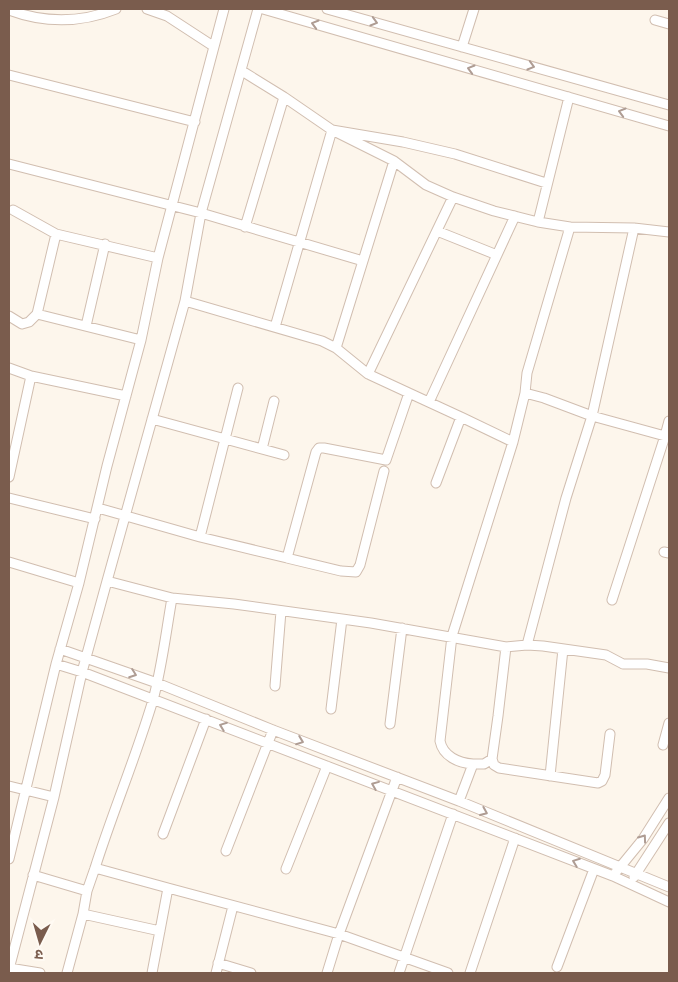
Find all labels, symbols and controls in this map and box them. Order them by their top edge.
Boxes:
one-way arrow [370,16,379,27]
one-way arrow [311,19,320,30]
one-way arrow [526,61,534,71]
one-way arrow [468,64,476,74]
one-way arrow [619,108,627,118]
one-way arrow [128,668,137,678]
one-way arrow [220,722,228,732]
one-way arrow [295,734,304,745]
one-way arrow [371,781,380,791]
one-way arrow [479,805,488,816]
one-way arrow [637,834,646,844]
one-way arrow [573,858,581,868]
north arrow [15,917,65,967]
text: उ [33,947,44,964]

